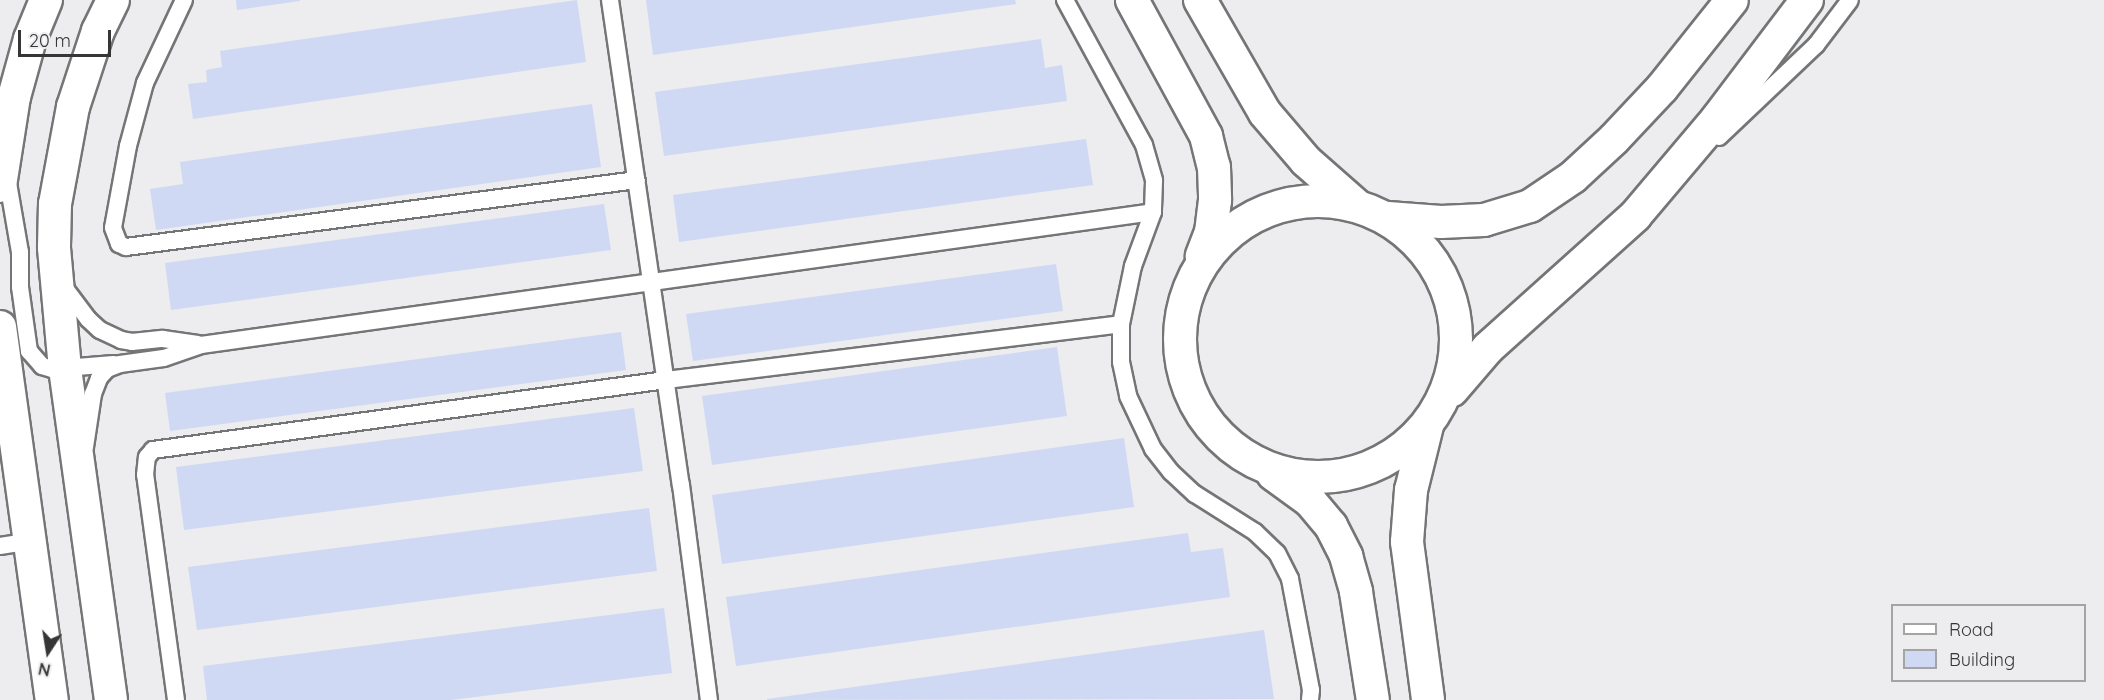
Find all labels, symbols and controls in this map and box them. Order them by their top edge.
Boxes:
scale bar [21,18,114,56]
text: 20 m [29,29,71,52]
legend [1891,604,2086,682]
text: Road [1949,618,1994,641]
north arrow [18,622,78,682]
text: Building [1949,648,2015,671]
text: N [36,659,52,681]

